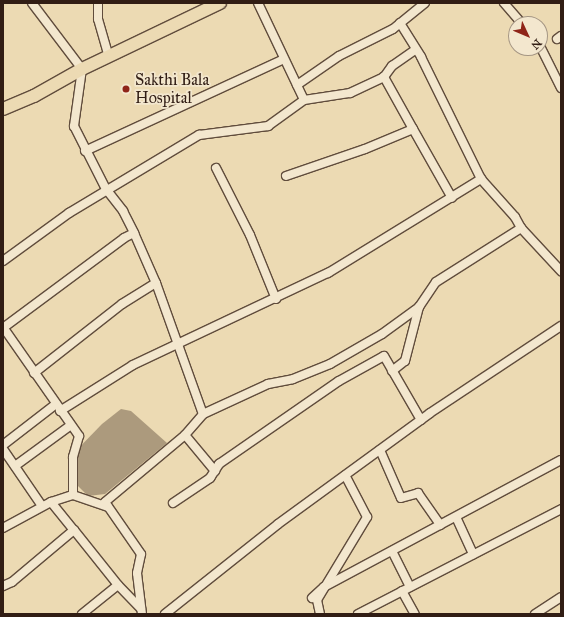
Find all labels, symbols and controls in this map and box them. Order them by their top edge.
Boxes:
north arrow [508,16,548,56]
text: N [528,36,544,52]
place label: Sakthi Bala Hospital [135,70,209,108]
marker: Sakthi Bala Hospital [120,83,132,95]

